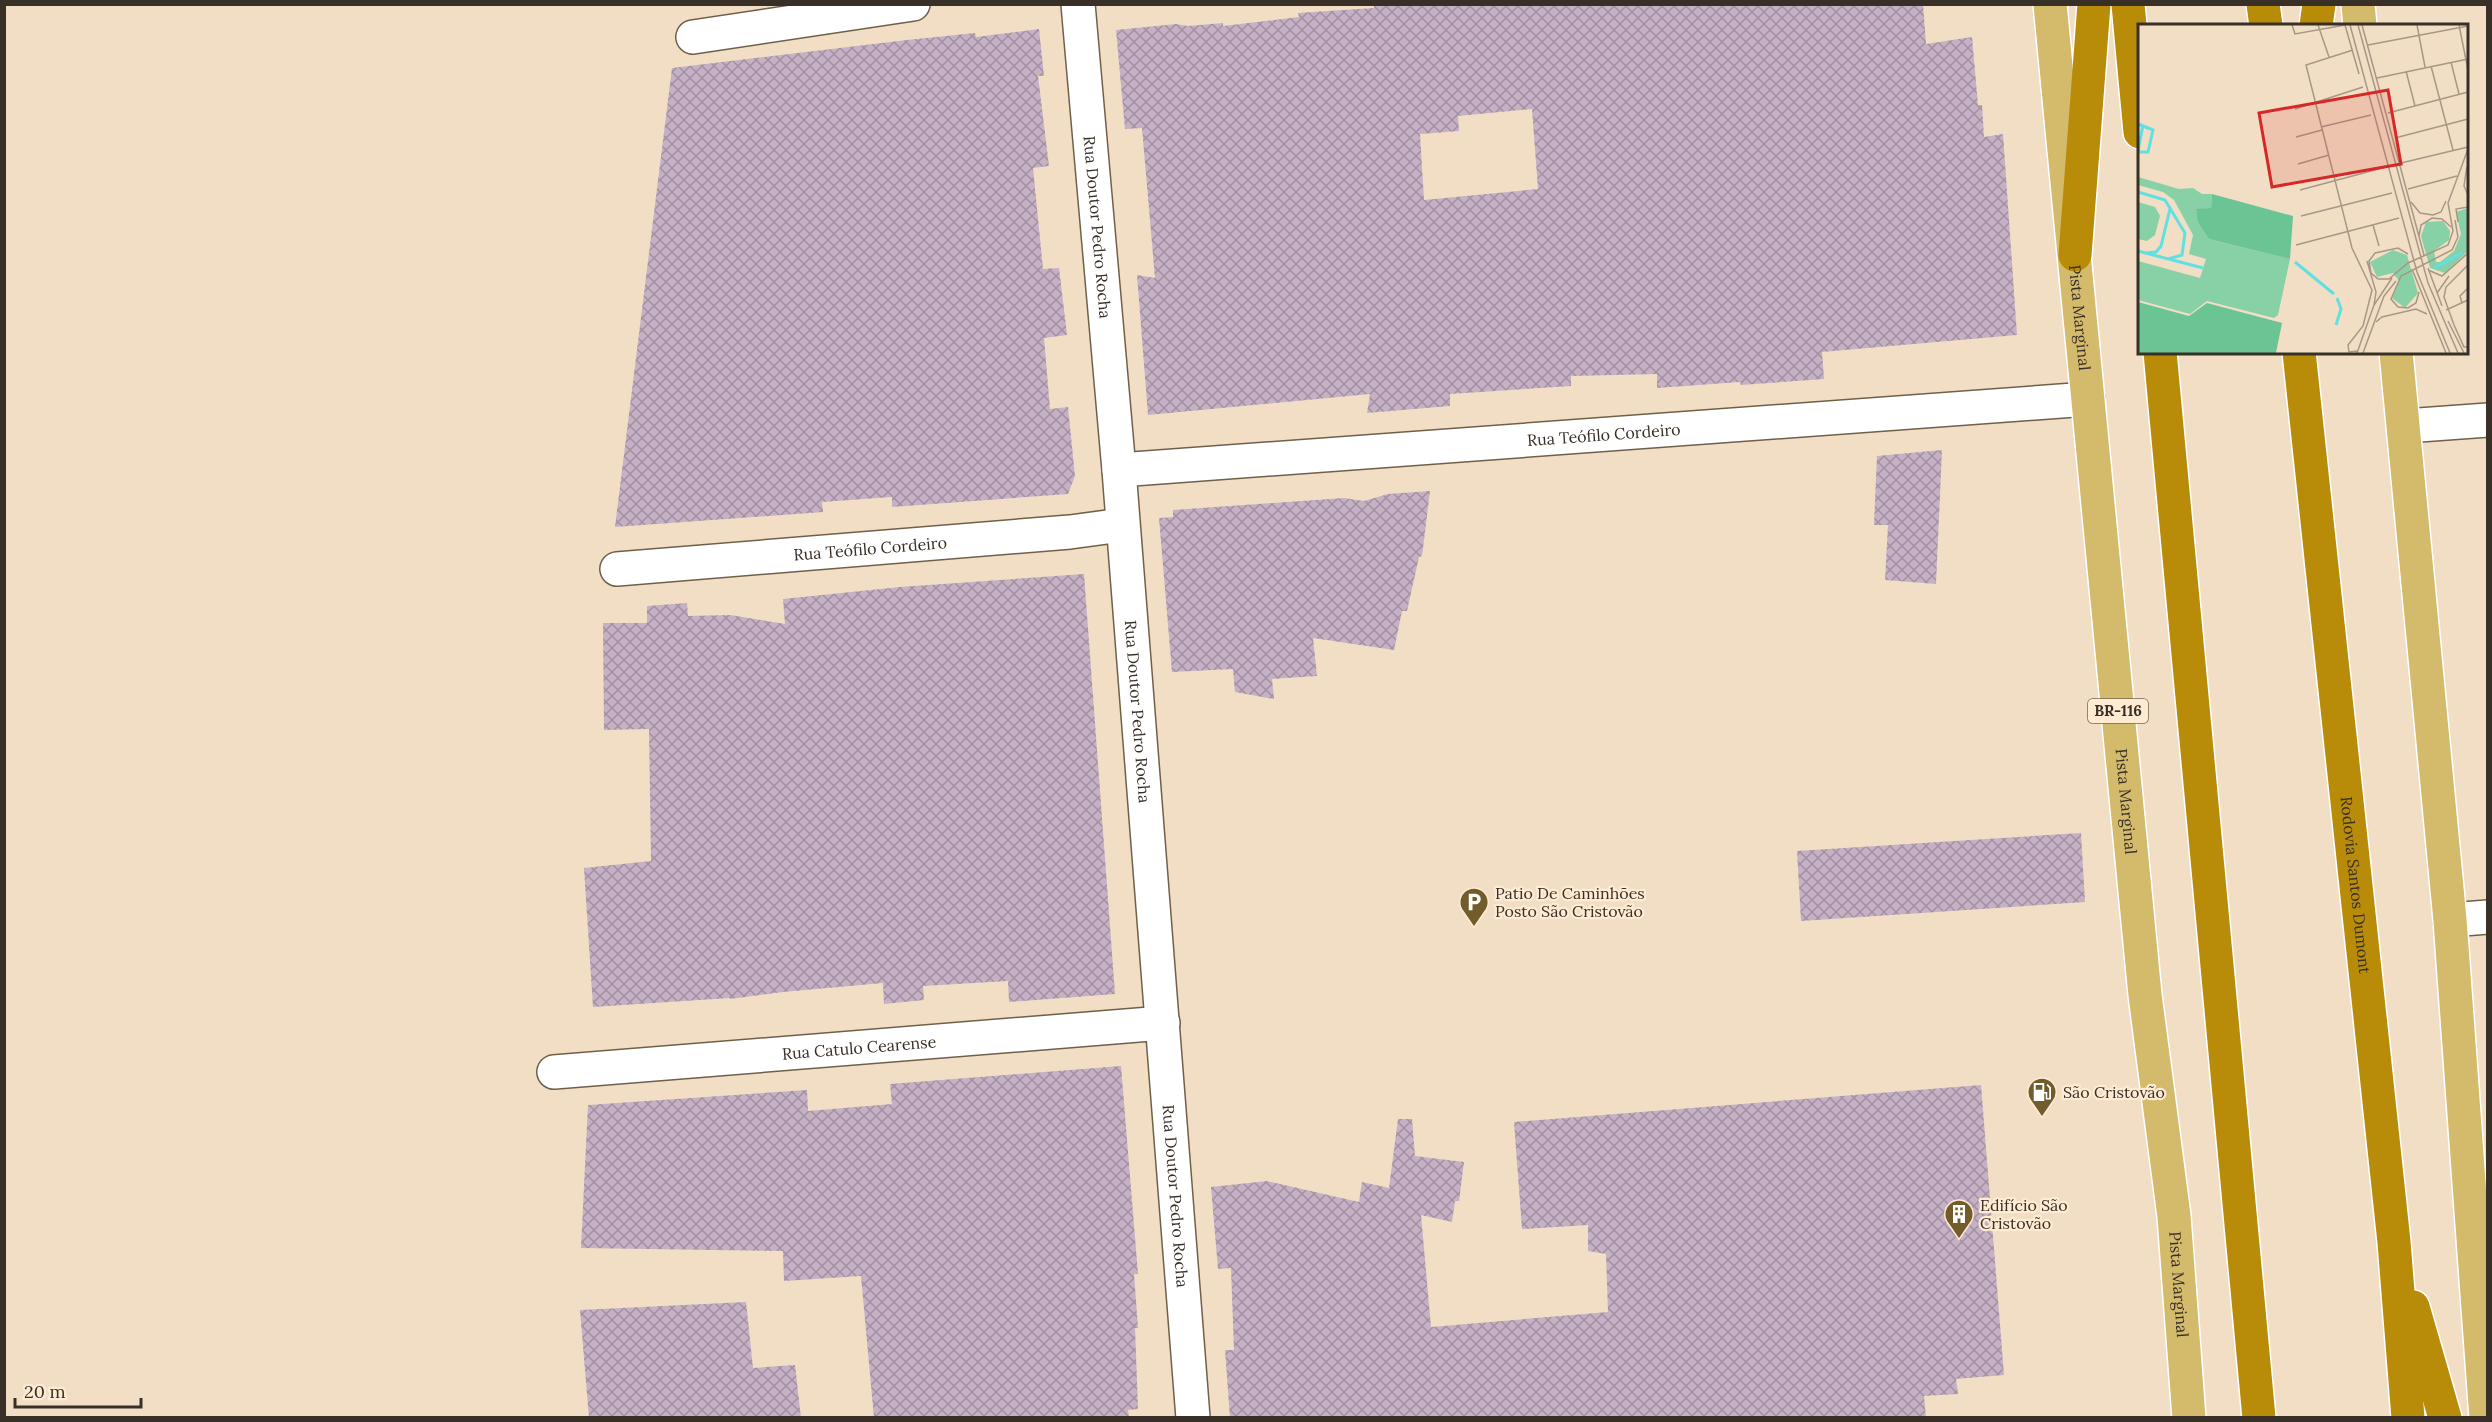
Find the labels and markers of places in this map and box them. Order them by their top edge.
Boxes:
place label: Patio De Caminhões Posto São Cristovão [1495,883,1645,921]
parking icon: Patio De Caminhões Posto São Cristovão [1458,886,1490,928]
fuel station icon: São Cristovão [2026,1076,2058,1118]
place label: São Cristovão [2063,1082,2165,1102]
place label: Edifício São Cristovão [1980,1195,2068,1233]
building icon: Edifício São Cristovão [1943,1198,1975,1240]

